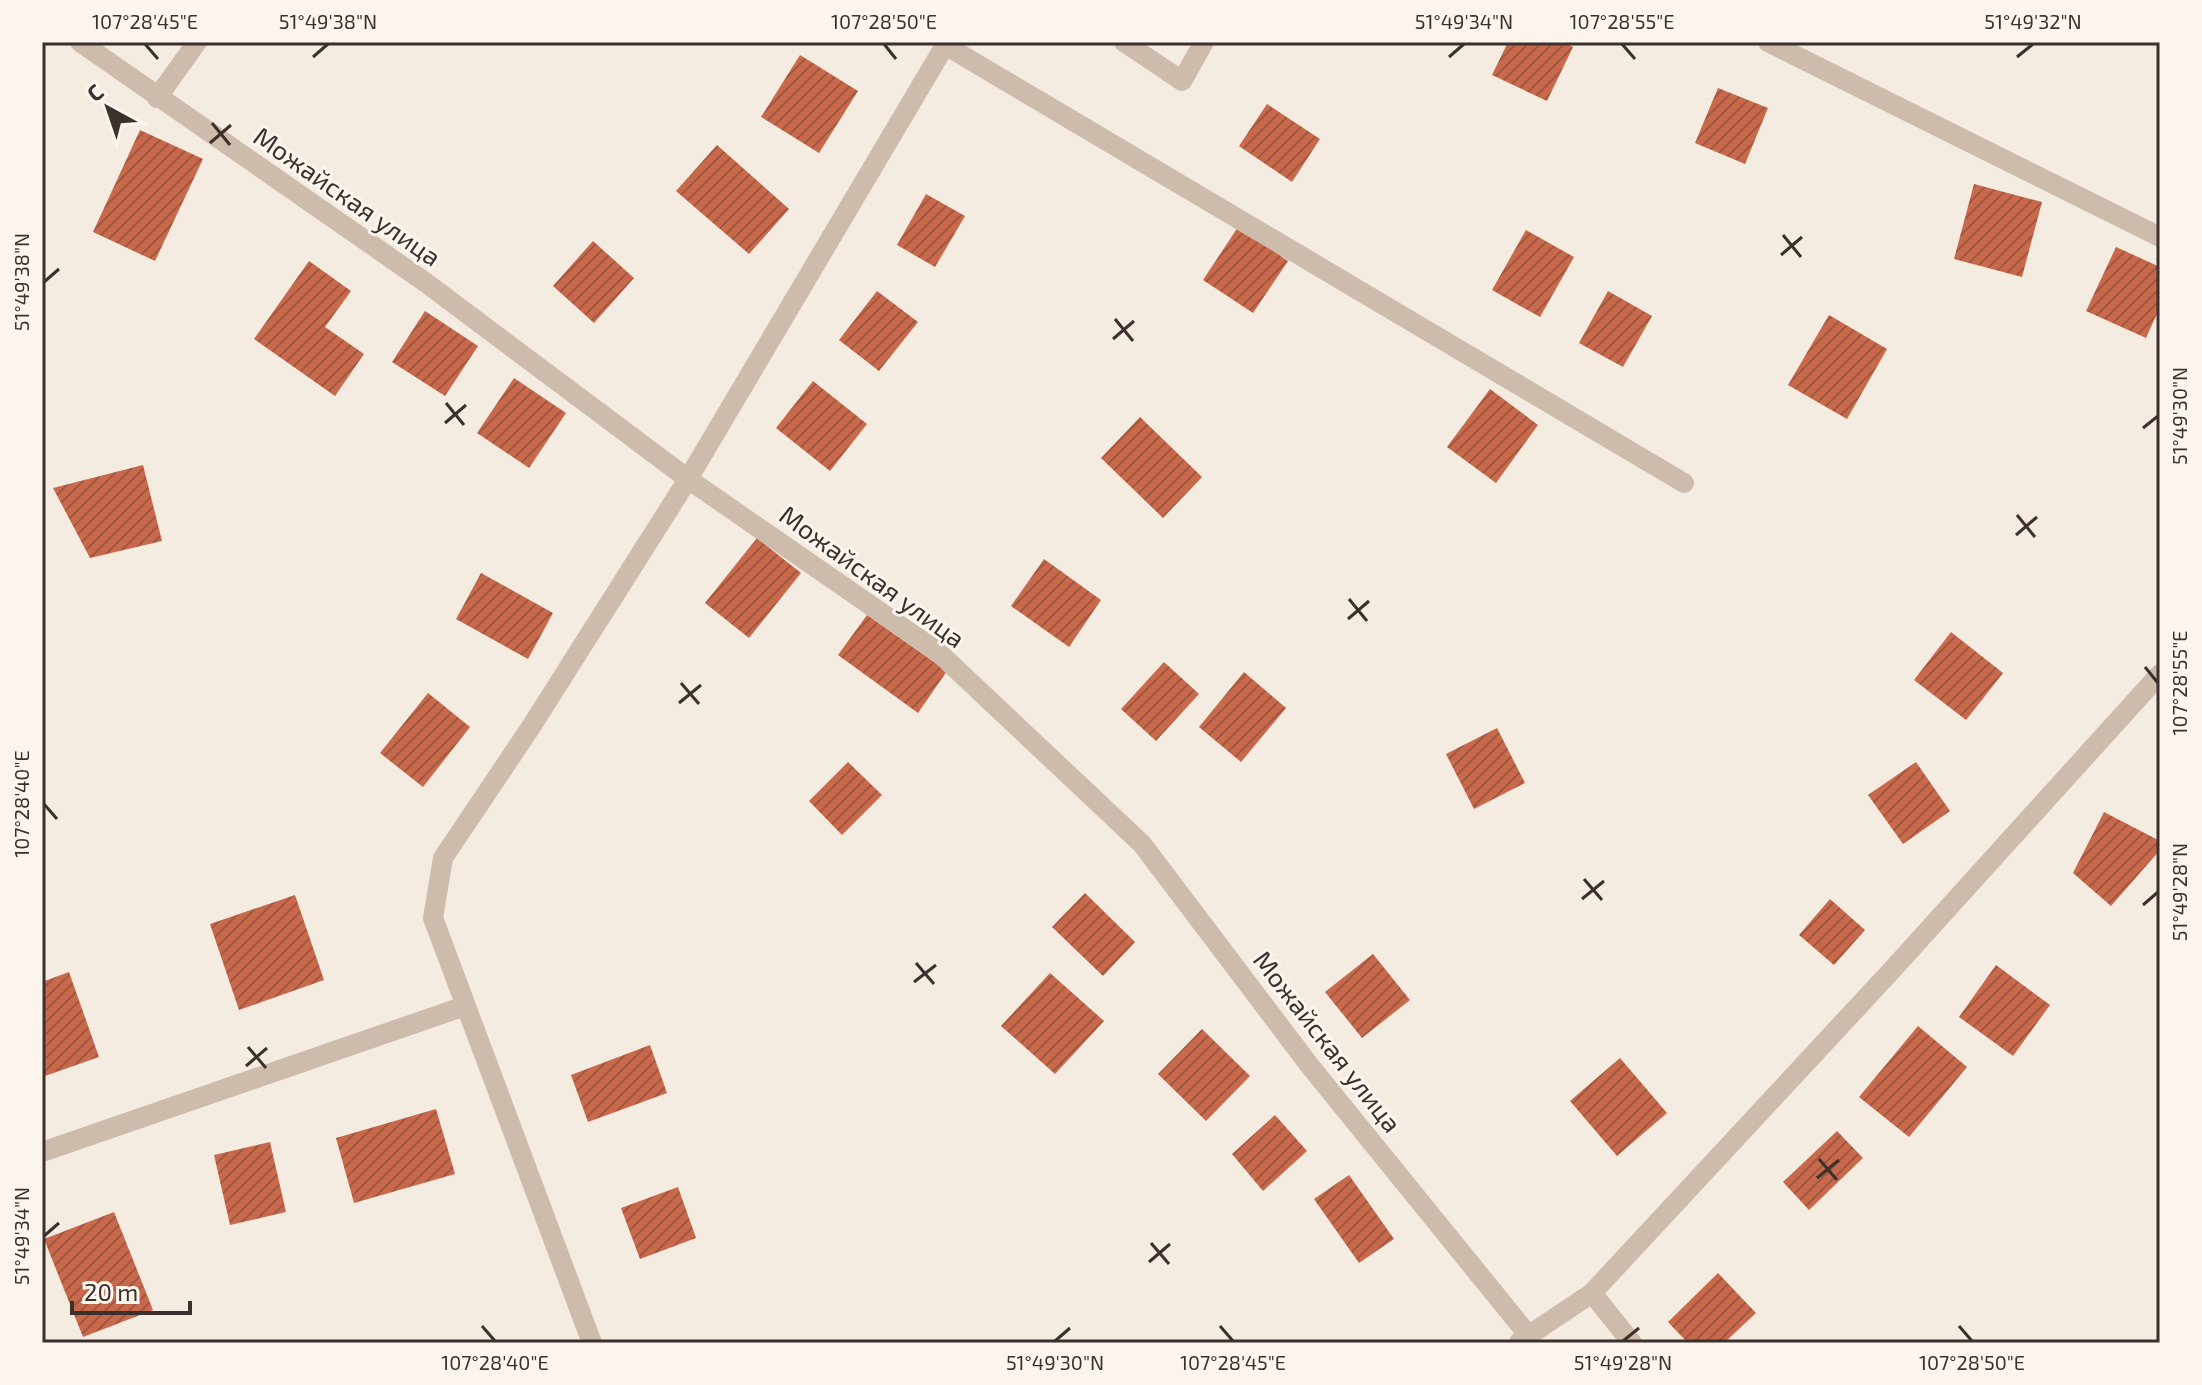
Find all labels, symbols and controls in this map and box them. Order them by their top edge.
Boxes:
text: 107°28'45"E [92,9,198,33]
text: 51°49'38"N [279,9,377,33]
text: 107°28'50"E [831,9,937,33]
text: 51°49'34"N [1415,9,1513,33]
text: 107°28'55"E [1570,9,1674,33]
text: 51°49'32"N [1984,9,2082,33]
north arrow [68,68,148,148]
text: С [81,78,108,106]
street label: Можайская улица [248,120,447,273]
text: 51°49'38"N [9,233,33,331]
text: 51°49'30"N [2167,367,2191,465]
street label: Можайская улица [774,498,972,654]
text: 107°28'55"E [2167,631,2191,735]
text: 107°28'40"E [9,750,33,858]
text: 51°49'28"N [2167,843,2191,941]
street label: Можайская улица [1247,944,1409,1138]
text: 51°49'34"N [9,1187,33,1285]
scale bar [72,1265,190,1315]
text: 20 m [84,1277,138,1306]
text: 107°28'40"E [441,1350,549,1374]
text: 51°49'30"N [1006,1350,1104,1374]
text: 107°28'45"E [1180,1350,1286,1374]
text: 51°49'28"N [1574,1350,1672,1374]
text: 107°28'50"E [1919,1350,2025,1374]

